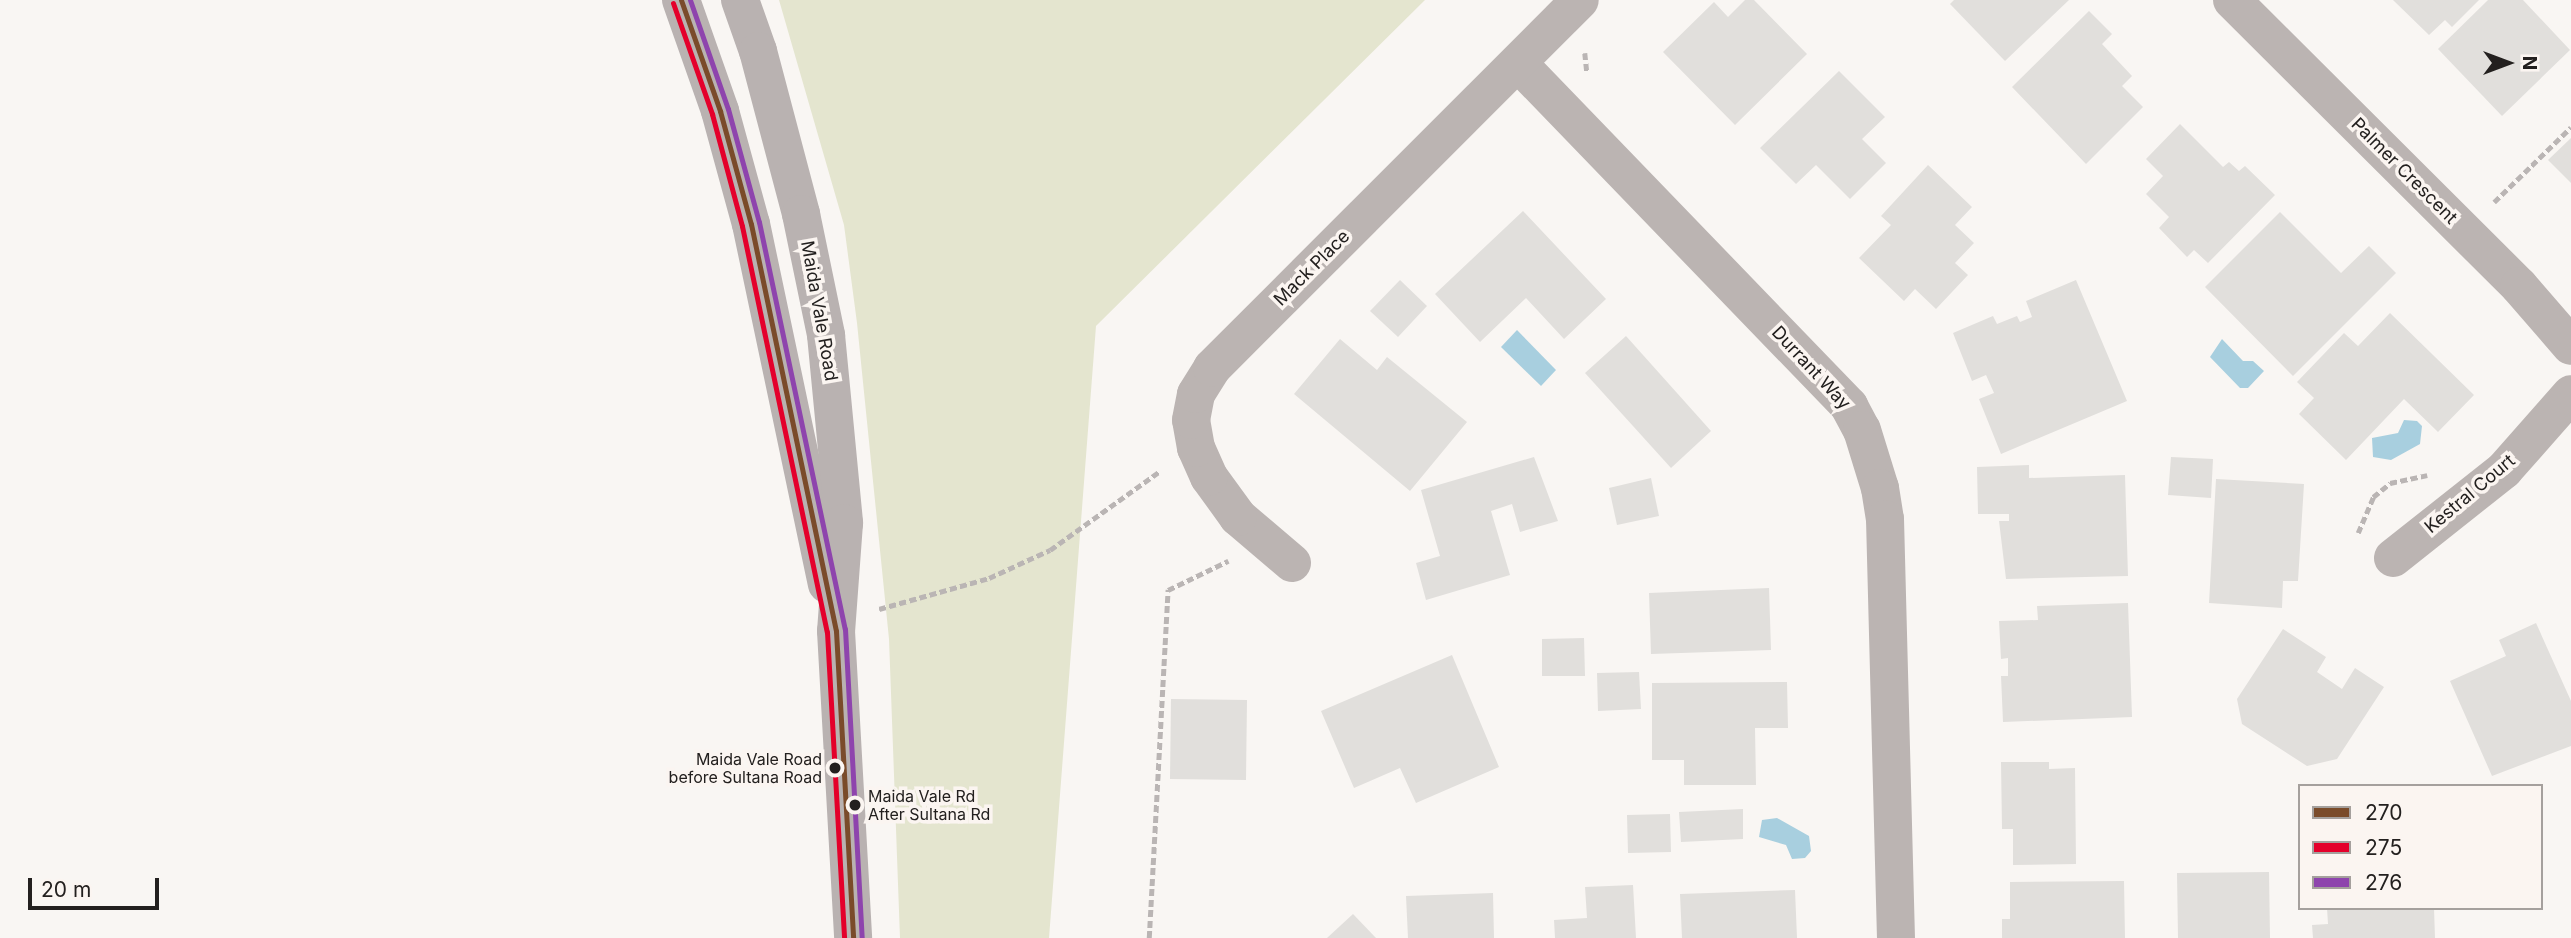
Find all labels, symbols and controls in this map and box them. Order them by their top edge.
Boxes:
north arrow [2473,28,2543,98]
text: N [2518,56,2541,70]
street label: Palmer Crescent [2347,114,2461,228]
street label: Mack Place [1270,226,1354,310]
street label: Maida Vale Road [796,239,842,383]
street label: Durrant Way [1767,322,1855,414]
street label: Kestral Court [2421,450,2519,538]
place label: Maida Vale Road before Sultana Road [669,749,822,787]
marker: Maida Vale Road before Sultana Road [828,761,842,775]
legend [2298,784,2543,910]
place label: Maida Vale Rd After Sultana Rd [868,786,990,824]
marker: Maida Vale Rd After Sultana Rd [848,798,862,812]
text: 270 [2365,800,2403,825]
text: 275 [2365,835,2402,860]
scale bar [32,864,163,908]
text: 276 [2365,870,2402,895]
text: 20 m [41,877,91,902]

